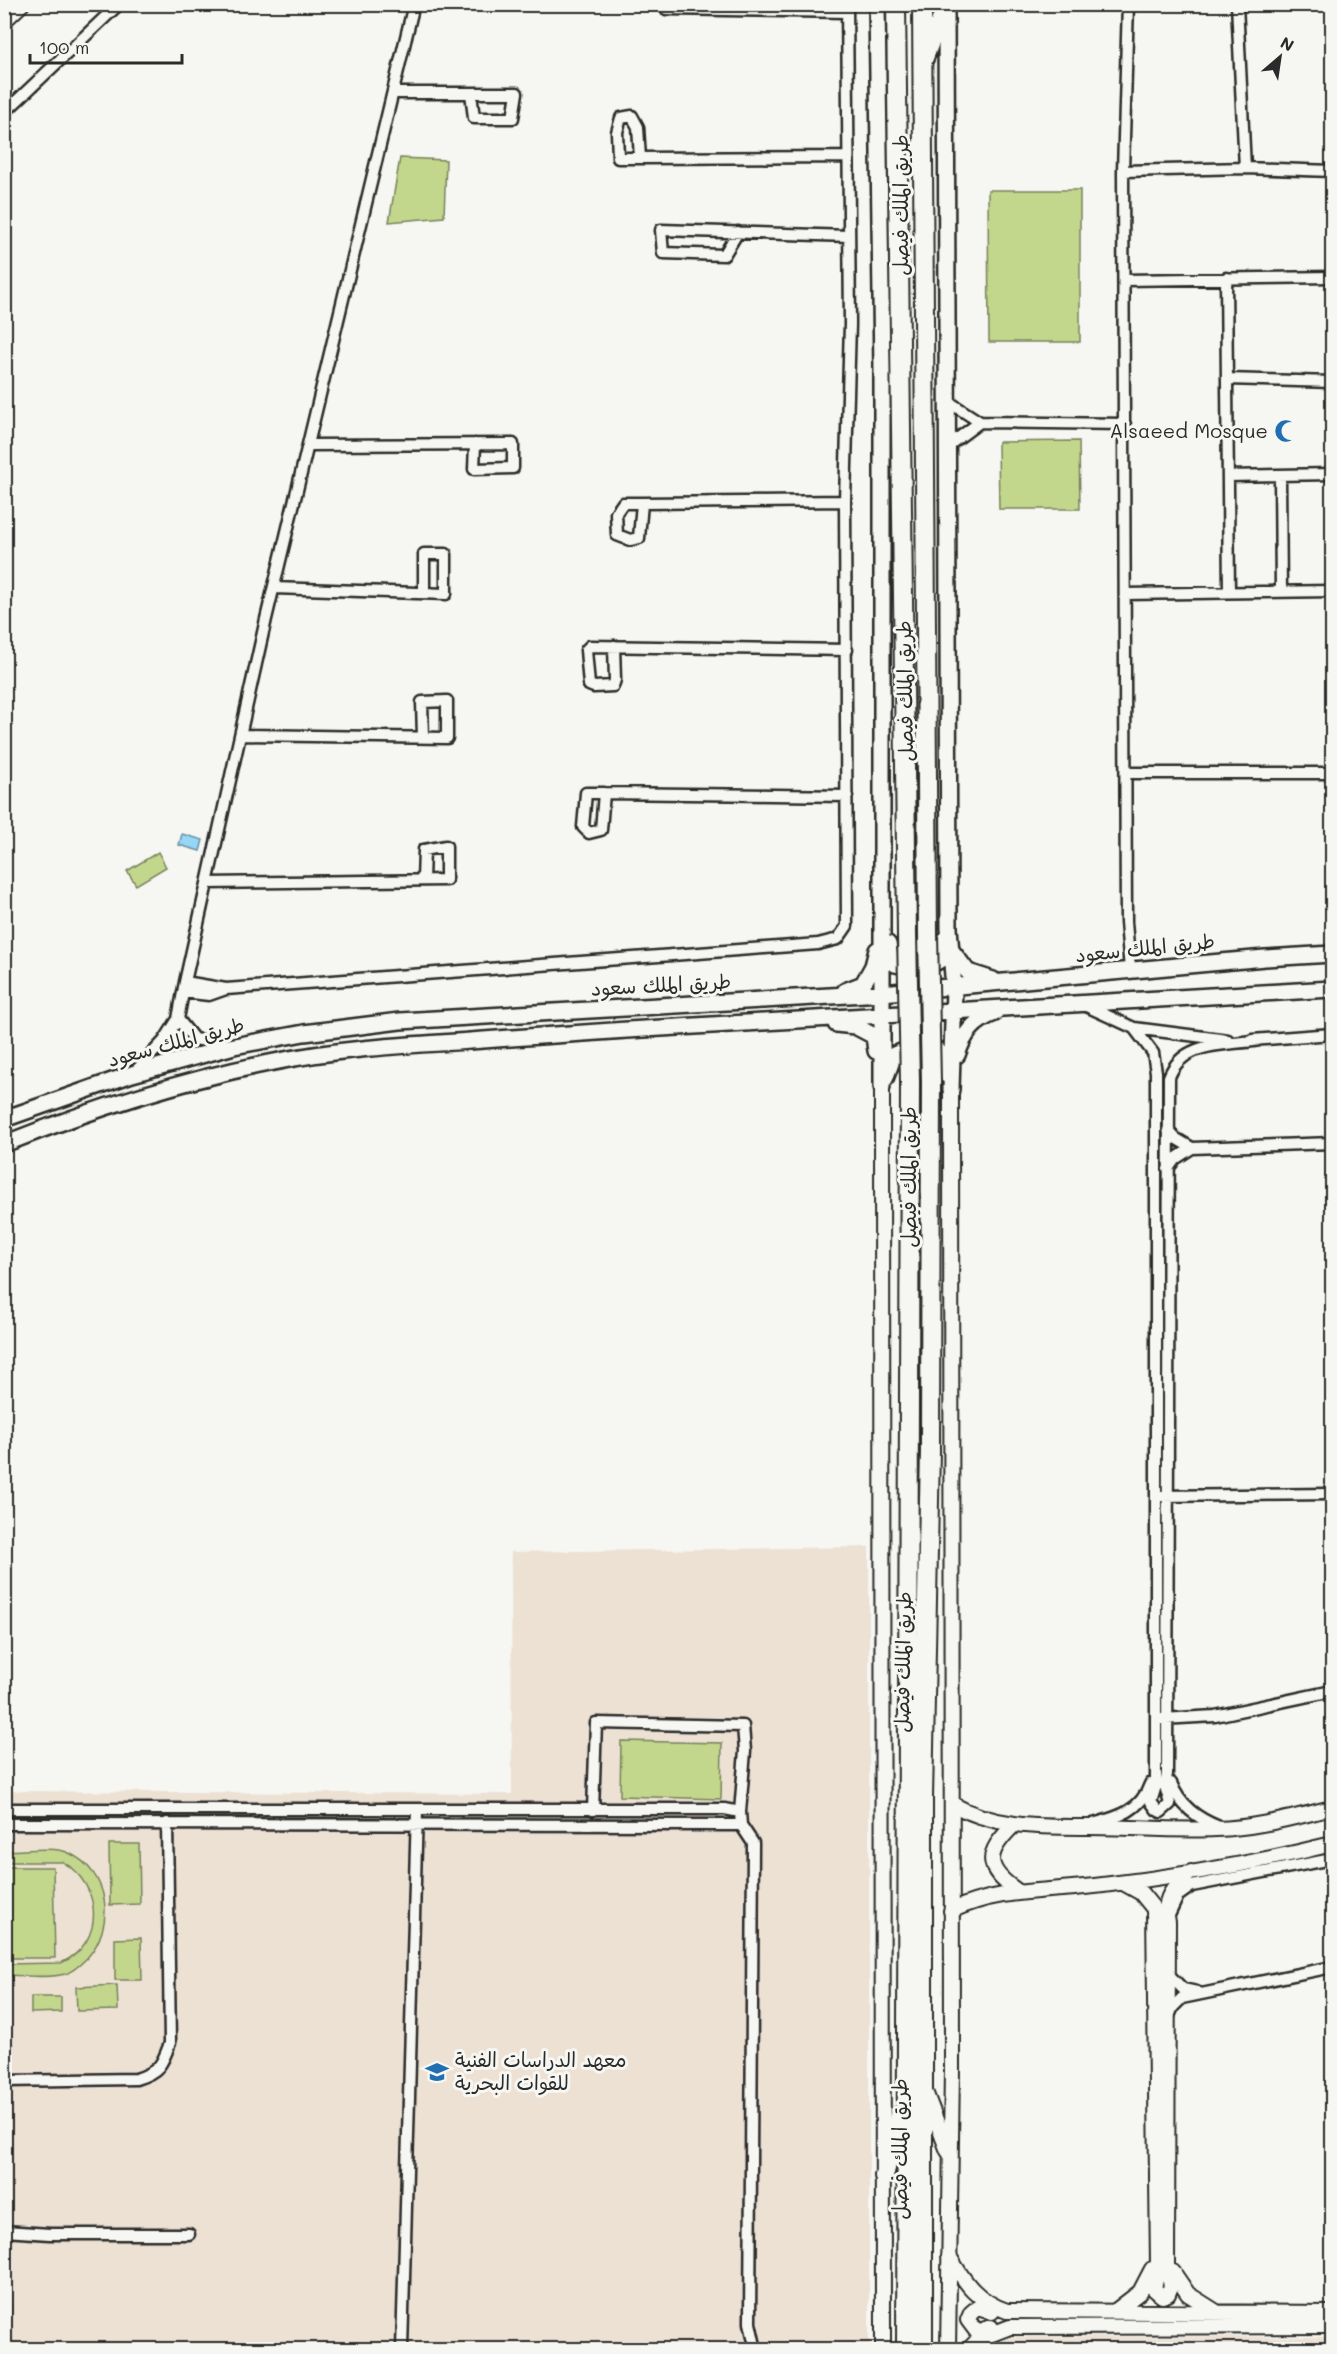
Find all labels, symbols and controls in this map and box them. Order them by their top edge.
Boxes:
scale bar [30,27,182,65]
north arrow [1250,27,1310,87]
text: N [1277,31,1298,56]
text: 100 m [39,35,89,59]
street label: طريق الملك فيصل [887,134,913,276]
place label: Alsaeed Mosque [1109,417,1268,443]
mosque icon: Alsaeed Mosque [1273,418,1299,444]
street label: طريق الملك فيصل [890,620,918,762]
street label: طريق الملك سعود [1074,927,1216,969]
street label: طريق الملك سعود [590,967,732,1003]
street label: طريق الملك سعود [105,1010,247,1074]
street label: طريق الملك فيصل [895,1106,921,1248]
street label: طريق الملك فيصل [888,1591,916,1733]
place label: معهد الدراسات الفنية للقوات البحرية [455,2046,626,2096]
school or university icon: معهد الدراسات الفنية للقوات البحرية [424,2059,450,2085]
street label: طريق الملك فيصل [886,2078,912,2220]

